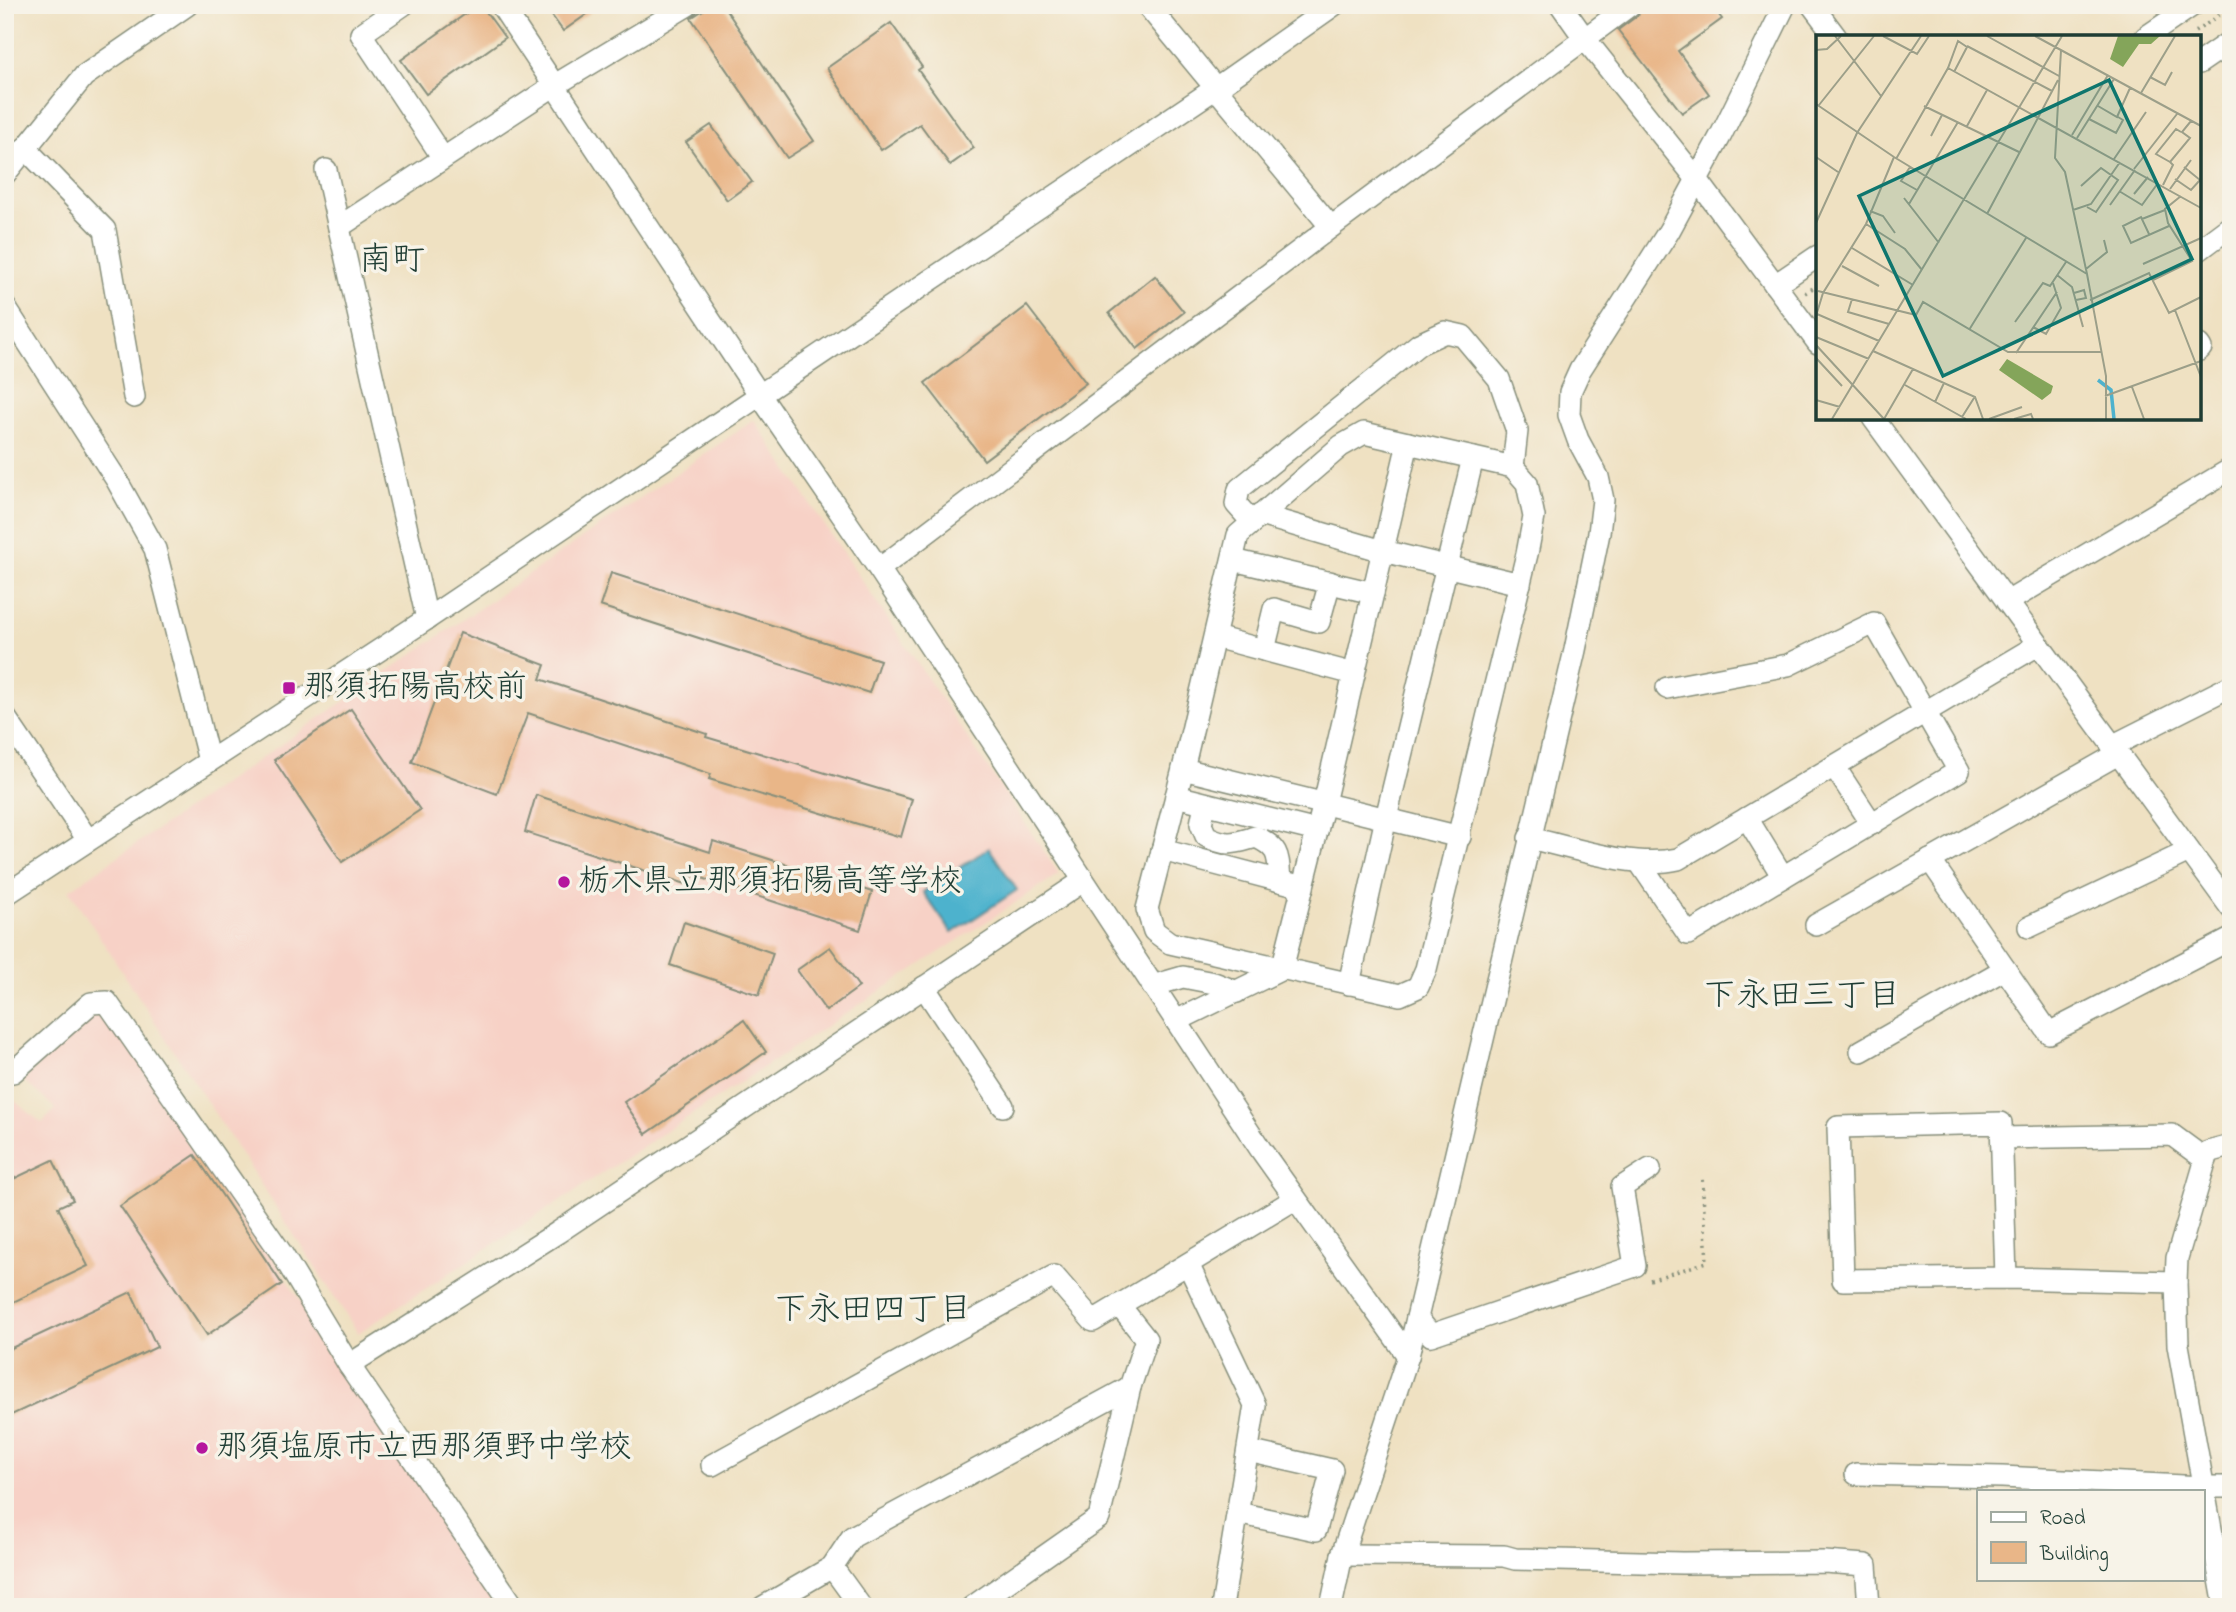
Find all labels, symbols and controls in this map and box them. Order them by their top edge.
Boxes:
inset map [1816,35,2201,420]
district label: 南町 [359,237,425,285]
place label: 那須拓陽高校前 [303,665,527,712]
marker: 那須拓陽高校前 [281,680,297,696]
place label: 栃木県立那須拓陽高等学校 [578,859,962,906]
marker: 栃木県立那須拓陽高等学校 [556,874,572,890]
district label: 下永田三丁目 [1703,973,1901,1021]
district label: 下永田四丁目 [774,1287,972,1335]
place label: 那須塩原市立西那須野中学校 [216,1425,632,1472]
marker: 那須塩原市立西那須野中学校 [194,1440,210,1456]
legend [1977,1490,2204,1580]
text: Road [2040,1504,2086,1534]
text: Building [2039,1540,2109,1572]

